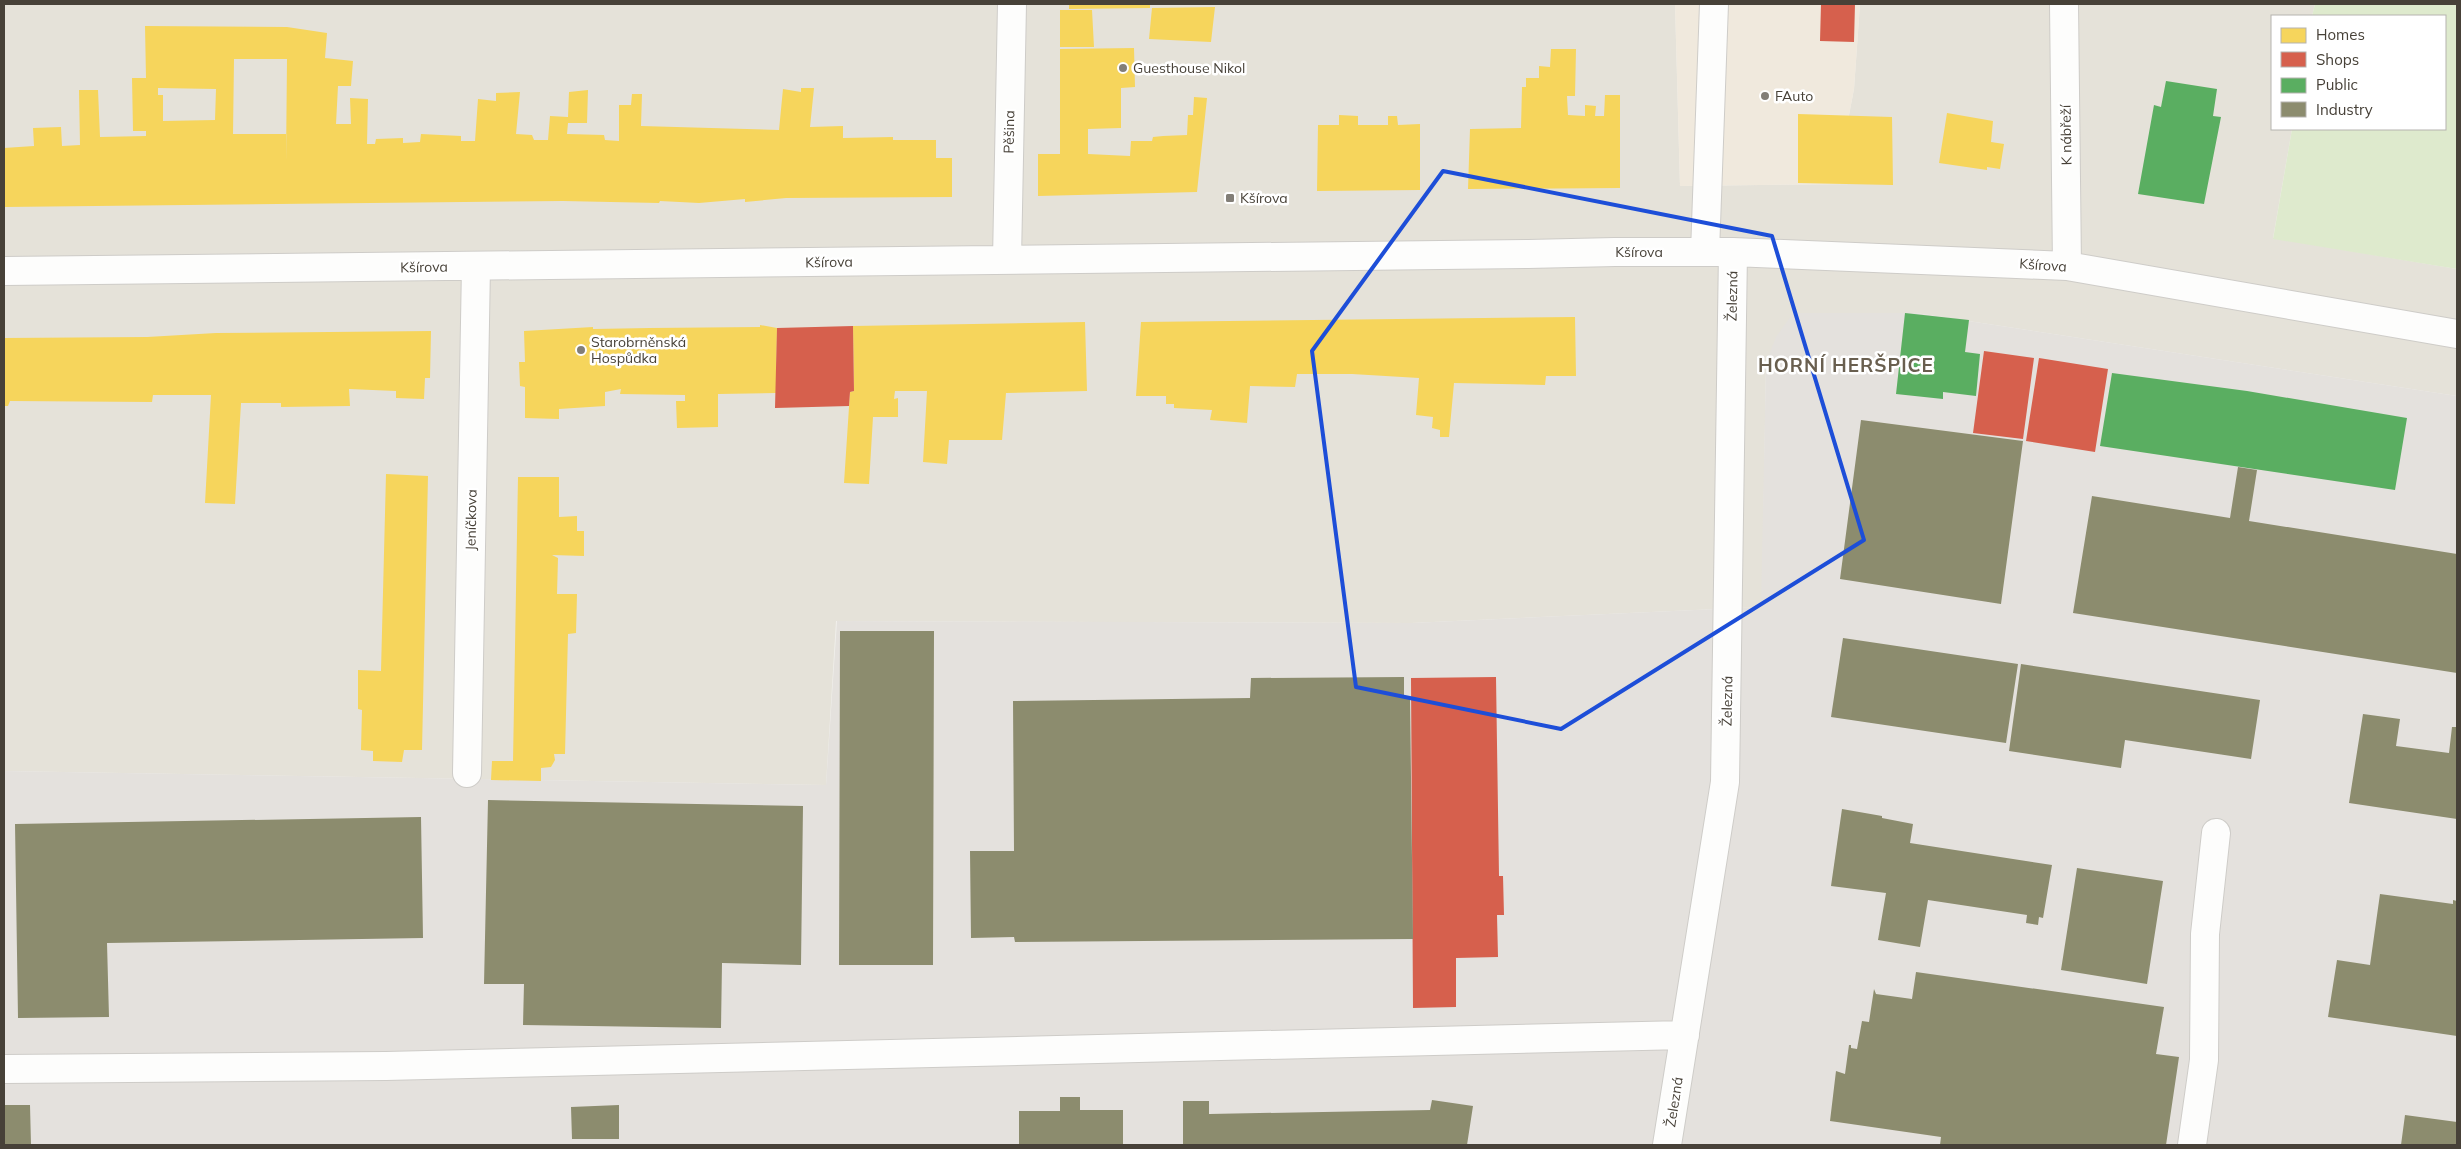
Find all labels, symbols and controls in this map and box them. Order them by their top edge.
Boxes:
legend [2271,15,2446,130]
text: Homes [2316,25,2365,44]
text: Shops [2316,50,2359,69]
place label: Guesthouse Nikol [1133,59,1245,77]
marker: Guesthouse Nikol [1117,62,1129,74]
text: Public [2316,75,2358,94]
place label: FAuto [1775,87,1813,105]
marker: FAuto [1759,90,1771,102]
text: Industry [2316,100,2373,119]
street label: K nábřeží [2056,104,2076,166]
street label: Pěšina [1000,110,1018,154]
place label: Kšírova [1240,189,1288,207]
marker: Kšírova [1224,192,1236,204]
street label: Kšírova [1615,243,1663,261]
street label: Kšírova [805,253,853,271]
street label: Kšírova [2019,254,2067,276]
street label: Kšírova [400,258,448,276]
street label: Železná [1723,271,1741,321]
place label: Starobrněnská Hospůdka [591,333,686,367]
marker: Starobrněnská Hospůdka [575,344,587,356]
district label: HORNÍ HERŠPICE [1758,353,1934,377]
street label: Jeníčkova [461,489,481,551]
street label: Železná [1718,676,1736,726]
street label: Železná [1661,1076,1687,1128]

